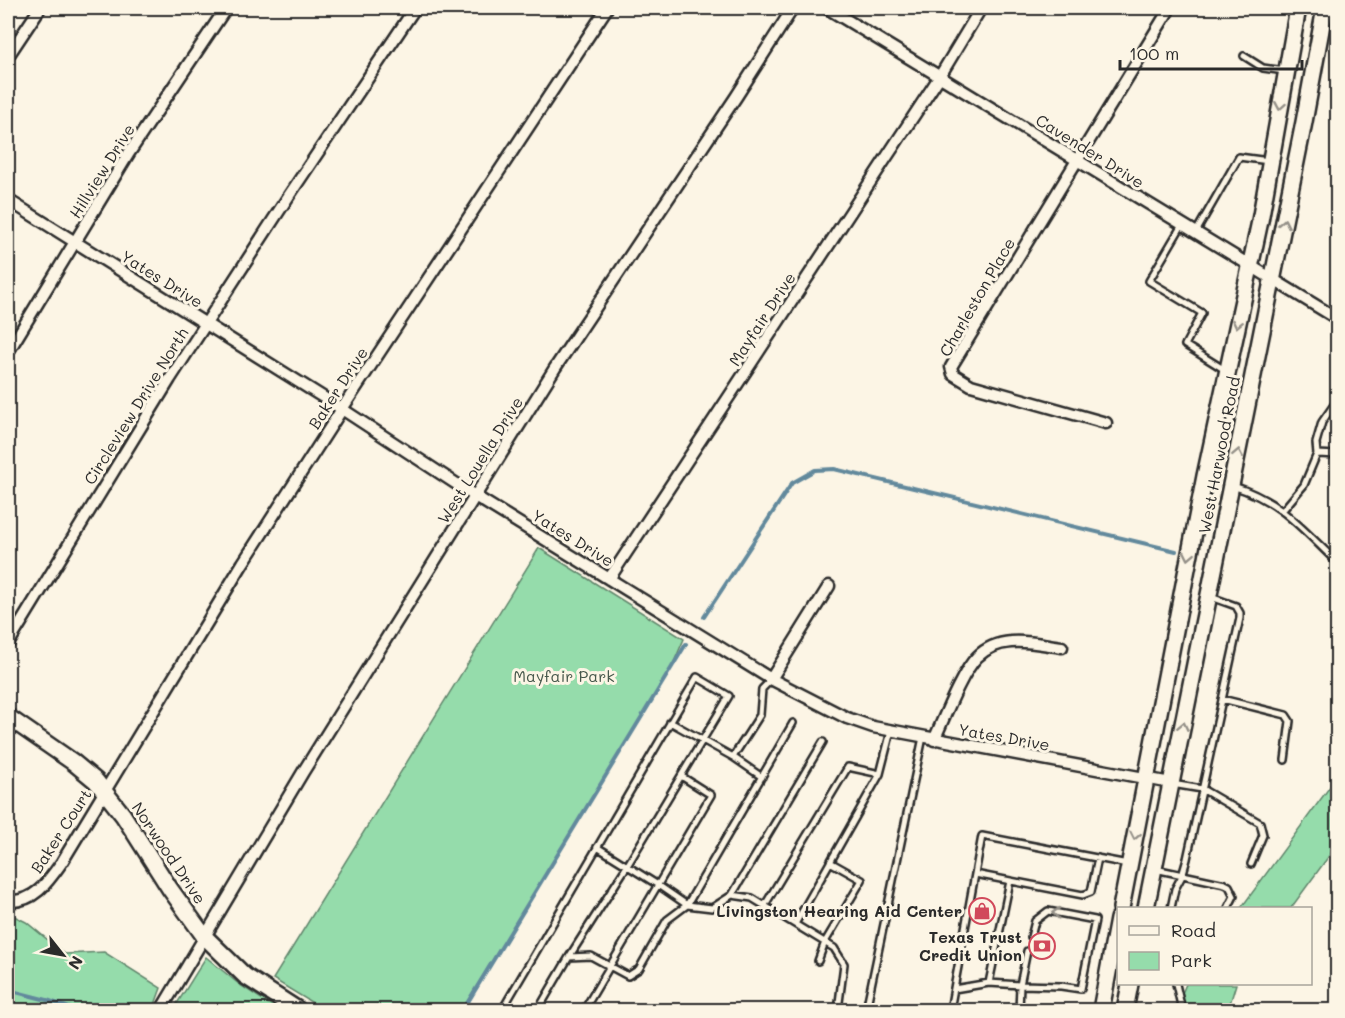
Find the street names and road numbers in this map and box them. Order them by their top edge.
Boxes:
street label: Cavender Drive [1032,109,1148,192]
street label: Hillview Drive [64,120,139,222]
street label: Charleston Place [934,234,1019,360]
street label: Yates Drive [117,245,207,312]
street label: Mayfair Drive [723,268,800,370]
street label: Circleview Drive North [79,323,193,488]
street label: Baker Drive [303,343,372,433]
street label: West Harwood Road [1193,374,1244,535]
street label: West Louella Drive [432,392,527,527]
street label: Yates Drive [528,504,618,571]
street label: Yates Drive [957,718,1051,755]
street label: Baker Court [26,785,96,877]
street label: Norwood Drive [128,798,211,908]

